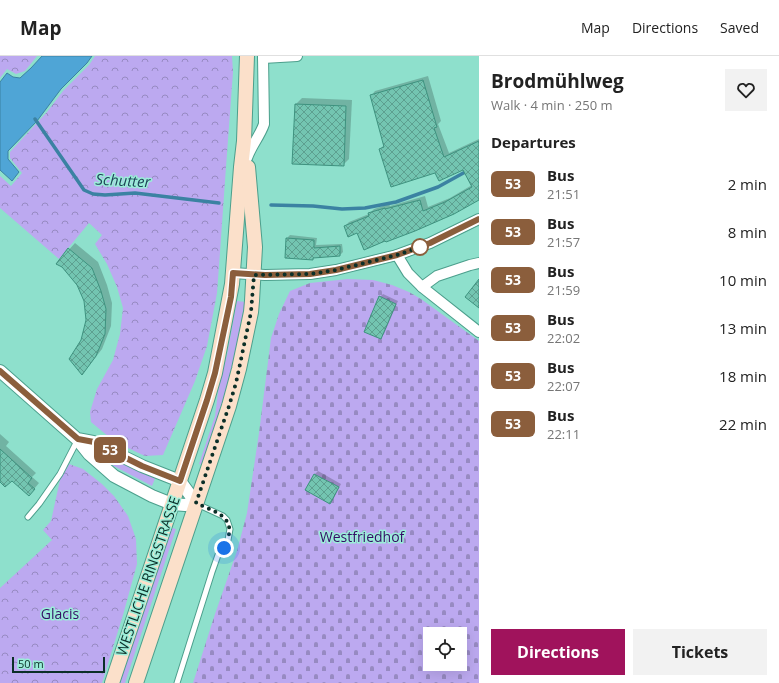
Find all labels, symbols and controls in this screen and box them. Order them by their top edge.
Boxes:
text: Map [20,15,61,41]
text: Map [581,18,610,37]
text: Directions [632,18,698,37]
text: Saved [720,18,759,37]
text: Brodmühlweg [491,68,624,94]
button: heart [725,69,767,111]
text: Walk · 4 min · 250 m [491,96,613,114]
text: Departures [491,132,576,152]
text: Bus [547,165,574,185]
water label: Schutter [95,169,152,191]
text: 53 [505,174,521,193]
text: 2 min [728,174,767,194]
text: 21:51 [547,185,580,203]
text: Bus [547,213,574,233]
text: 53 [505,222,521,241]
text: 8 min [728,222,767,242]
text: 21:57 [547,233,580,251]
unlabelled marker [411,238,429,256]
text: Bus [547,261,574,281]
text: 53 [505,270,521,289]
text: 10 min [719,270,767,290]
text: 21:59 [547,281,580,299]
text: Bus [547,309,574,329]
text: 53 [505,318,521,337]
text: 13 min [719,318,767,338]
text: 22:02 [547,329,580,347]
text: Bus [547,357,574,377]
text: 53 [505,366,521,385]
text: 18 min [719,366,767,386]
text: 22:07 [547,377,580,395]
text: Bus [547,405,574,425]
text: 53 [505,414,521,433]
text: 22 min [719,414,767,434]
text: 22:11 [547,425,580,443]
line badge: 53 [92,437,128,463]
text: 53 [102,440,118,459]
street label: WESTLICHE RINGSTRASSE [111,494,184,658]
park label: Westfriedhof [320,527,406,546]
your location [214,538,234,558]
park label: Glacis [41,604,80,623]
map controls [423,627,467,671]
button: locate [423,627,467,671]
button: Directions [491,629,625,675]
button: Tickets [633,629,767,675]
scale bar [12,655,105,674]
text: 50 m [18,656,44,671]

